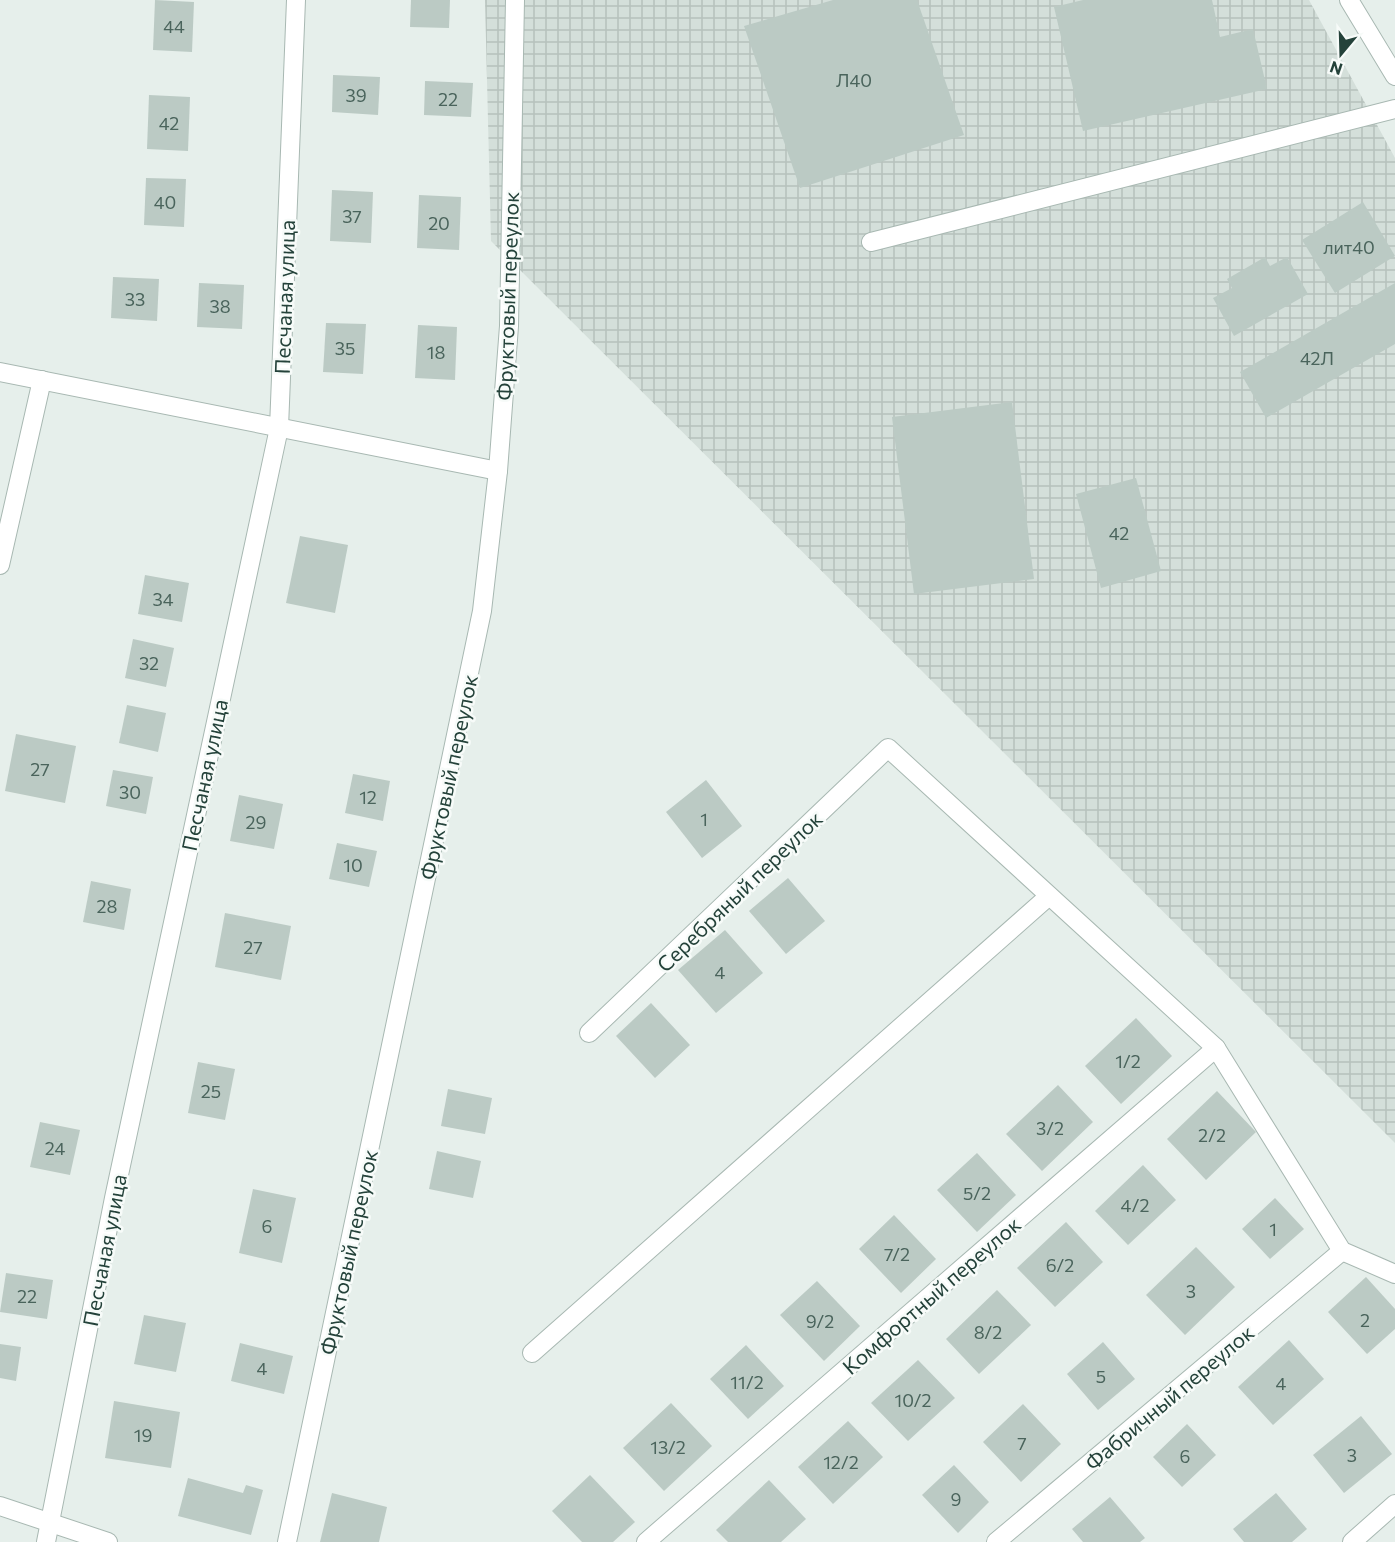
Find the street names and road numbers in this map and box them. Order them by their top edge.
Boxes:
street label: Фруктовый переулок [491,191,523,401]
street label: Песчаная улица [269,219,299,375]
street label: Фруктовый переулок [414,672,482,882]
street label: Песчаная улица [176,697,232,853]
street label: Серебряный переулок [651,805,827,977]
street label: Фруктовый переулок [314,1147,382,1357]
street label: Песчаная улица [77,1172,131,1328]
street label: Комфортный переулок [837,1211,1025,1379]
street label: Фабричный переулок [1080,1319,1258,1475]

